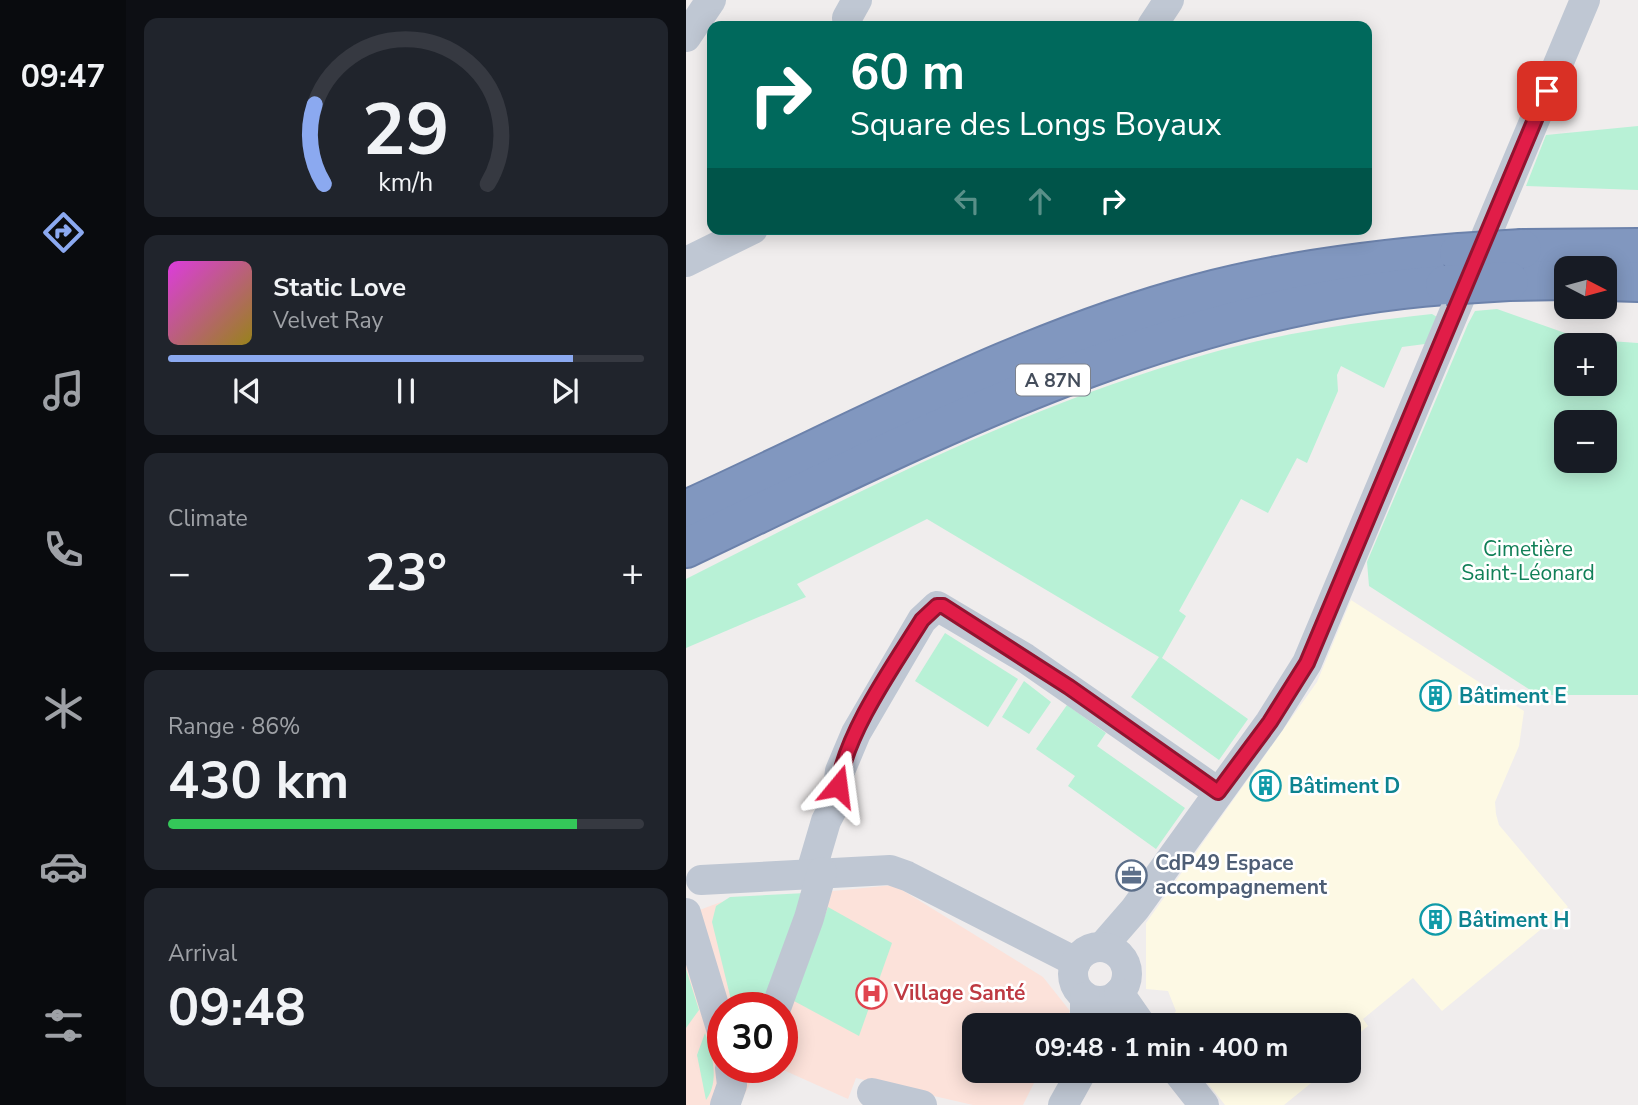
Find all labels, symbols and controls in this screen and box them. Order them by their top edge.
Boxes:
text: 60 m [850,39,965,106]
icon: right [735,49,826,140]
text: 09:47 [21,55,105,98]
pin [1517,61,1577,121]
icon: arrive [1528,72,1566,110]
text: 29 [362,80,450,180]
text: Square des Longs Boyaux [850,103,1222,146]
text: km/h [378,166,434,200]
icon: left [948,182,986,220]
icon: ahead [1021,182,1059,220]
icon: right [1094,182,1132,220]
icon: directions [39,208,88,257]
north arrow [1554,256,1617,318]
map controls [1554,256,1617,473]
text: Static Love [273,270,406,305]
text: Velvet Ray [273,305,383,336]
button: + [1554,333,1617,396]
road number: A 87N [1016,364,1090,396]
icon: music [39,366,88,415]
icon: previous [228,372,266,410]
icon: pause [387,372,425,410]
icon: next [546,372,584,410]
button: − [1554,410,1617,473]
text: Climate [168,503,248,534]
icon: phone [39,525,88,574]
park label: Cimetière Saint-Léonard [1461,535,1595,587]
text: 23° [365,537,447,608]
text: − [168,548,191,599]
text: + [621,548,644,599]
building icon: Bâtiment E [1419,679,1453,713]
place label: Bâtiment E [1459,682,1567,710]
icon: climate [39,684,88,733]
text: Range · 86% [168,711,300,742]
text: 430 km [168,745,349,816]
position arrow [801,749,875,823]
building icon: Bâtiment D [1249,769,1283,803]
place label: Bâtiment D [1289,772,1400,800]
icon: car [39,842,88,891]
place label: CdP49 Espace accompagnement [1155,849,1328,901]
office icon: CdP49 Espace accompagnement [1115,858,1149,892]
building icon: Bâtiment H [1418,903,1452,937]
place label: Bâtiment H [1458,906,1569,934]
text: Arrival [168,938,237,969]
text: 09:48 [168,972,306,1043]
hospital icon: Village Santé [854,976,888,1010]
place label: Village Santé [893,979,1025,1007]
speed limit sign: 30 [707,992,798,1083]
icon: filters [39,1001,88,1050]
text: 09:48 · 1 min · 400 m [1035,1030,1288,1065]

